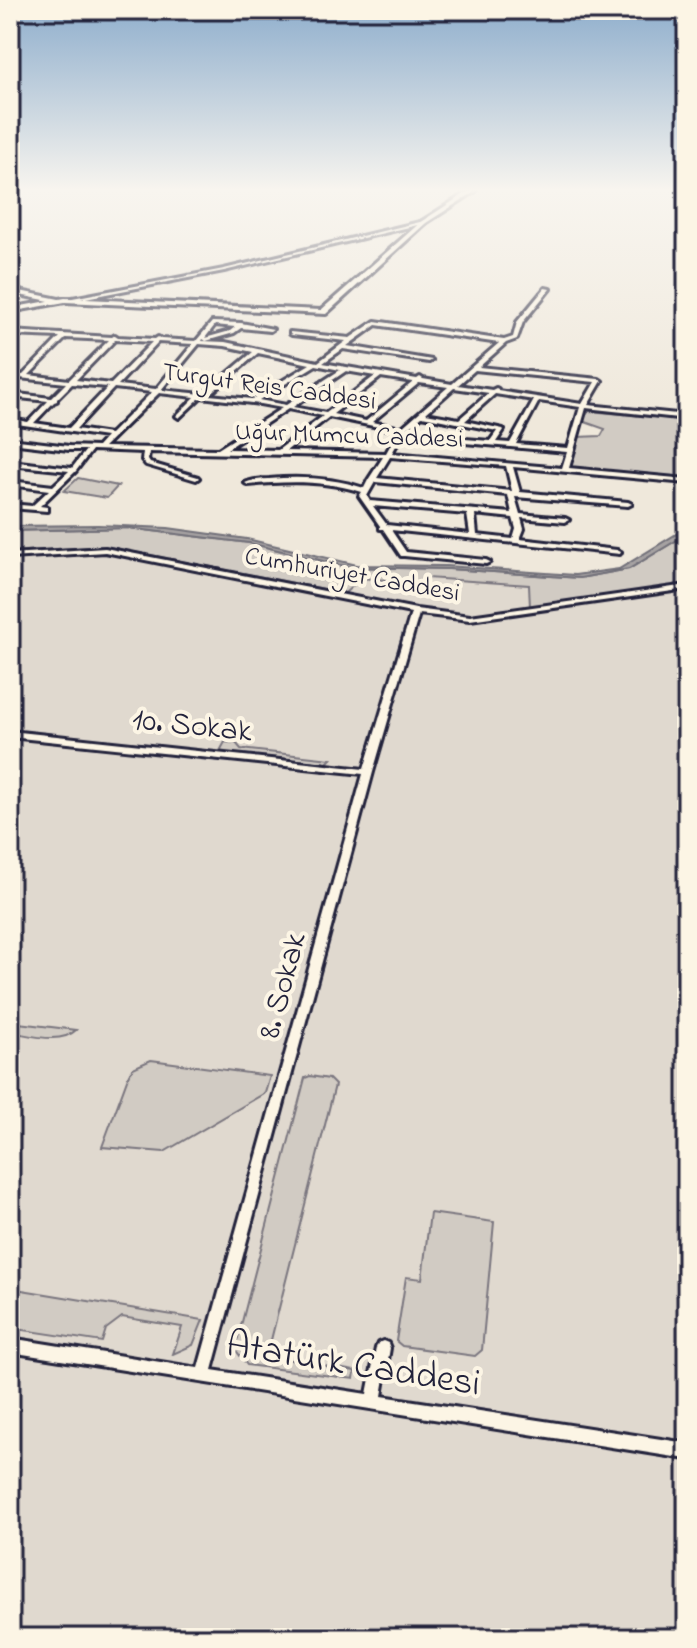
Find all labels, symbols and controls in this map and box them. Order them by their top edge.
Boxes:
street label: Turgut Reis Caddesi [160,354,378,422]
street label: Uğur Mumcu Caddesi [234,414,464,460]
street label: Cumhuriyet Caddesi [242,538,462,614]
street label: 10. Sokak [130,697,255,757]
street label: 8. Sokak [247,927,321,1044]
street label: Atatürk Caddesi [222,1318,484,1414]

